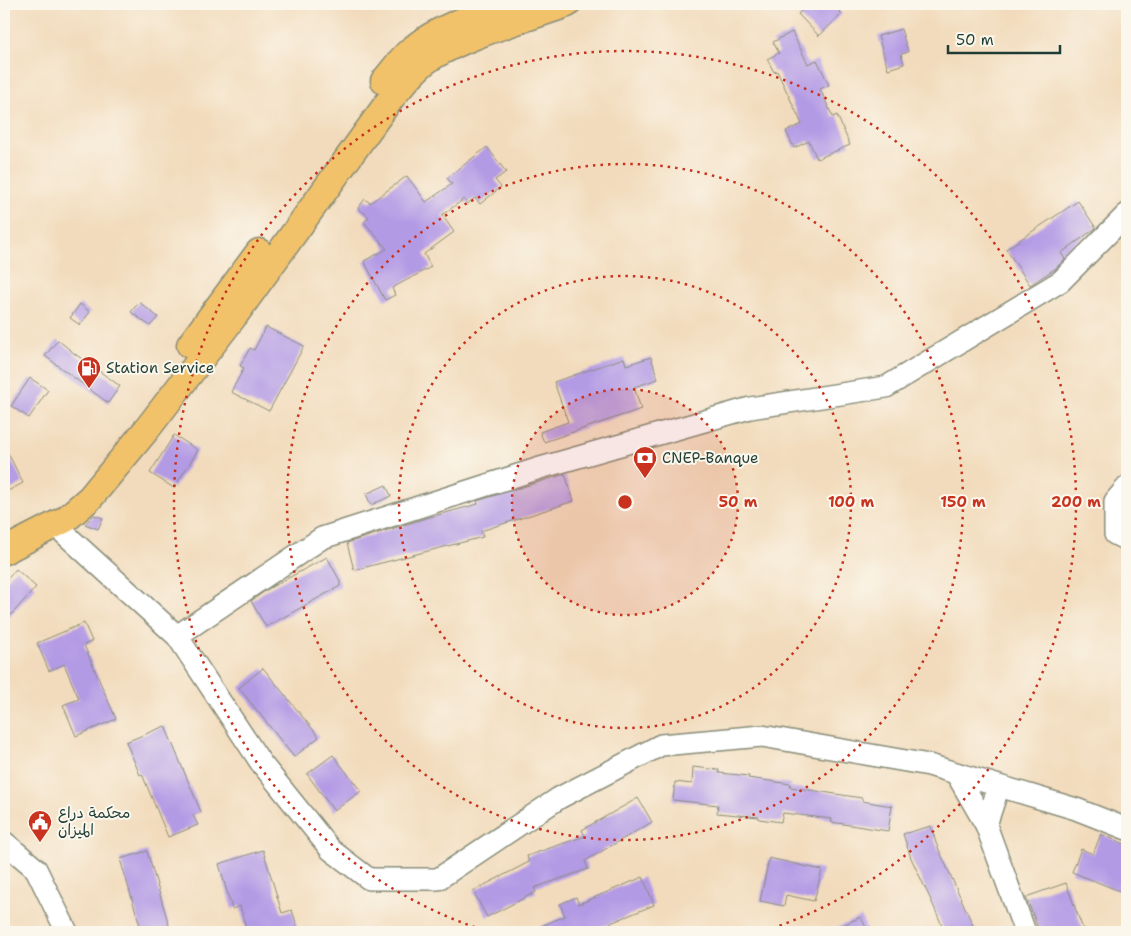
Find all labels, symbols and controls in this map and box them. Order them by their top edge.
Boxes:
scale bar [948,22,1061,54]
text: 50 m [956,30,994,50]
fuel station icon: Station Service [76,355,102,389]
place label: Station Service [106,358,214,378]
bank icon: CNEP-Banque [632,445,658,479]
place label: CNEP-Banque [662,448,759,468]
text: 50 m [719,492,758,512]
text: 100 m [828,492,874,512]
text: 150 m [940,492,986,512]
text: 200 m [1051,492,1101,512]
centre of rings [616,493,634,511]
place label: محكمة دراع الميزان [58,803,130,840]
public building icon: محكمة دراع الميزان [27,809,53,843]

